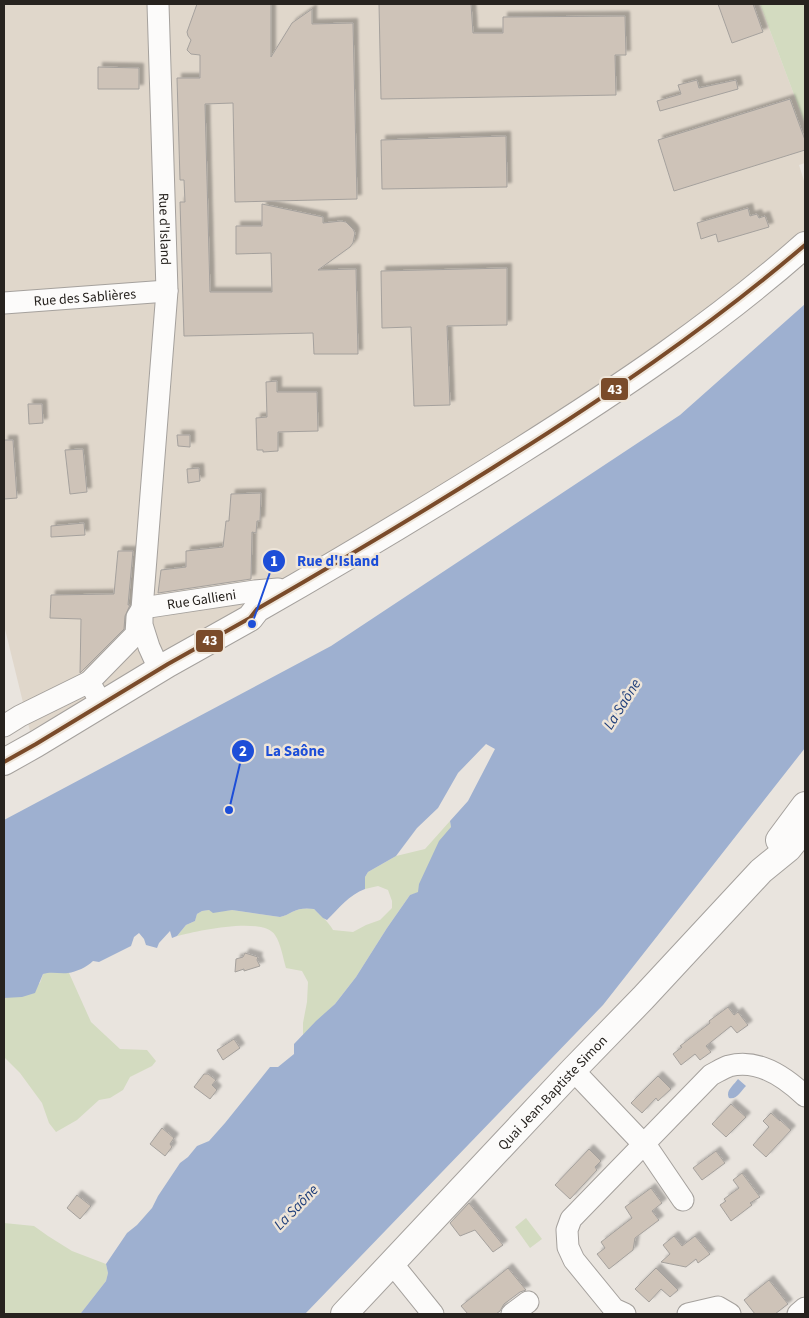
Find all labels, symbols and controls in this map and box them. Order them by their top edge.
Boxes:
street label: Rue d'Island [153,192,175,265]
street label: Rue des Sablières [33,284,137,312]
line badge: 43 [600,377,629,401]
text: 43 [608,380,622,400]
callout: Rue d'Island [262,546,389,576]
text: 1 [270,551,278,572]
text: Rue d'Island [297,551,379,572]
street label: Rue Gallieni [166,585,238,615]
line badge: 43 [195,629,224,653]
text: 43 [203,631,217,651]
water label: La Saône [599,675,646,734]
callout: La Saône [230,736,335,766]
text: 2 [239,741,247,762]
text: La Saône [265,741,325,762]
street label: Quai Jean-Baptiste Simon [494,1031,612,1155]
water label: La Saône [269,1180,323,1235]

